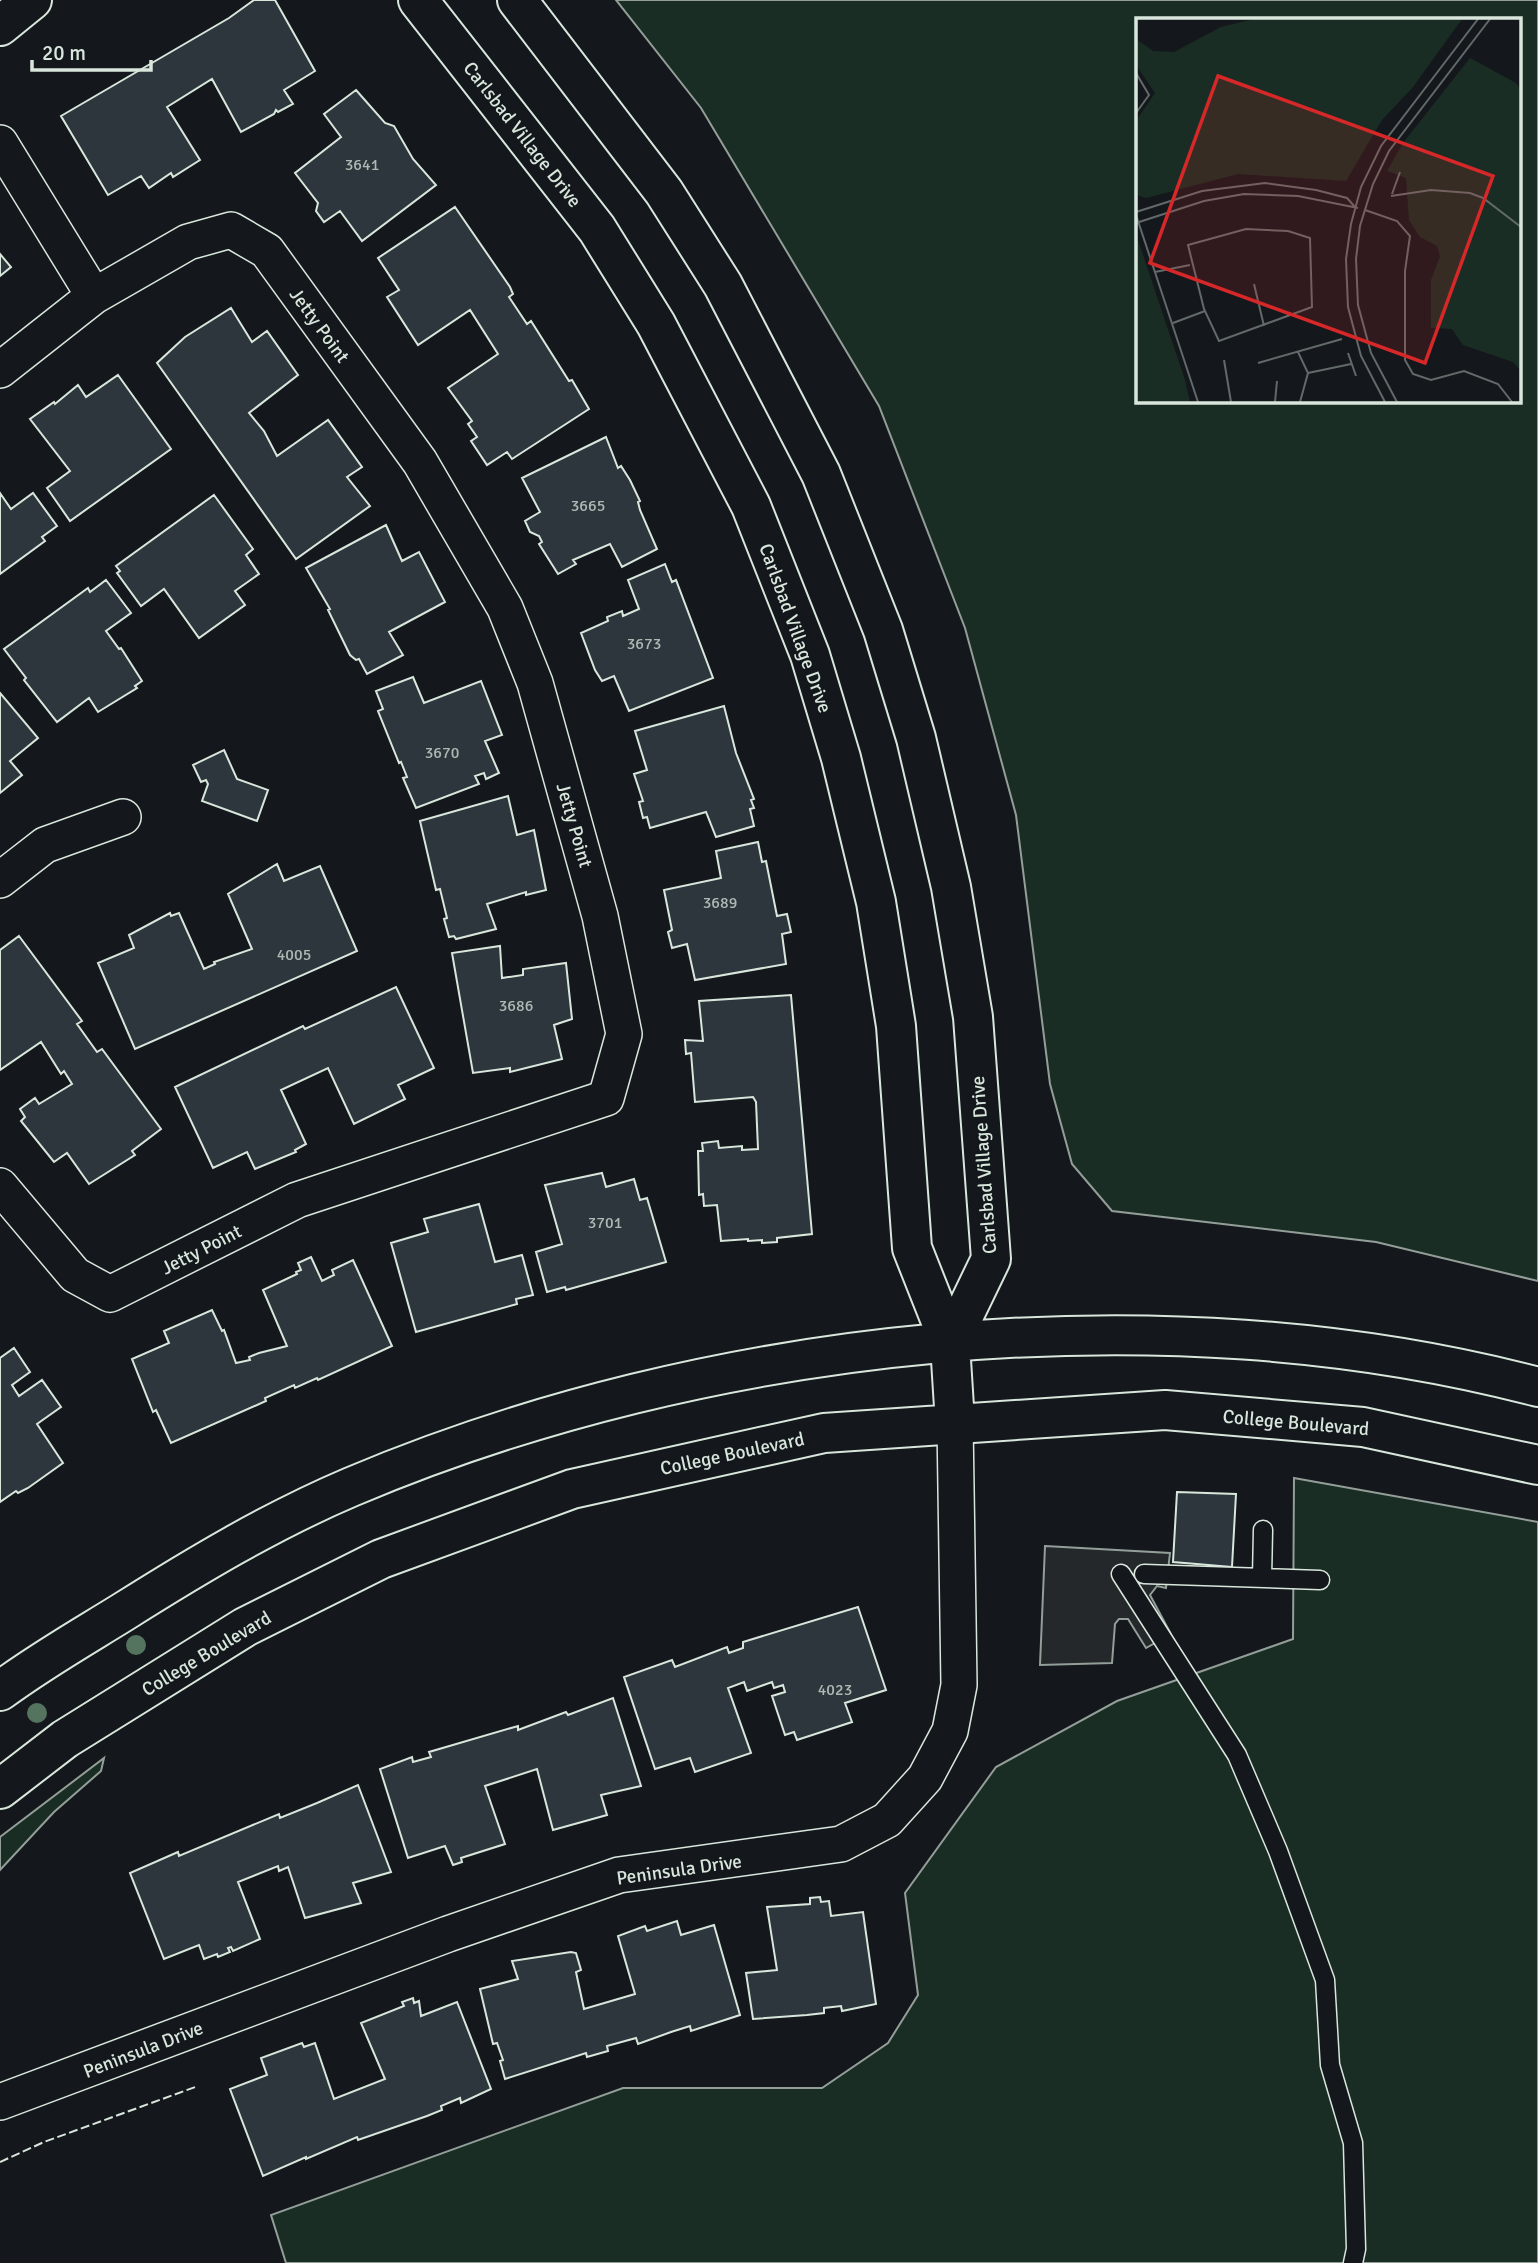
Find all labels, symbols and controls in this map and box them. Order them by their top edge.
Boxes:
inset map [1136,18,1520,402]
scale bar [32,28,150,72]
text: 20 m [42,40,86,66]
street label: Carlsbad Village Drive [458,57,587,212]
house number: 3641 [345,155,379,175]
street label: Jetty Point [284,283,355,368]
house number: 3665 [571,496,605,516]
street label: Carlsbad Village Drive [753,540,837,716]
house number: 3673 [627,634,661,654]
house number: 3670 [425,743,459,763]
street label: Jetty Point [551,780,598,871]
house number: 3689 [703,893,737,913]
house number: 4005 [277,945,311,965]
house number: 3686 [499,996,533,1016]
street label: Carlsbad Village Drive [966,1075,1002,1255]
house number: 3701 [588,1213,622,1233]
street label: Jetty Point [157,1219,246,1280]
street label: College Boulevard [1222,1405,1370,1441]
street label: College Boulevard [658,1427,806,1481]
street label: College Boulevard [137,1606,276,1702]
house number: 4023 [818,1680,852,1700]
street label: Peninsula Drive [615,1849,743,1891]
street label: Peninsula Drive [80,2016,207,2084]

